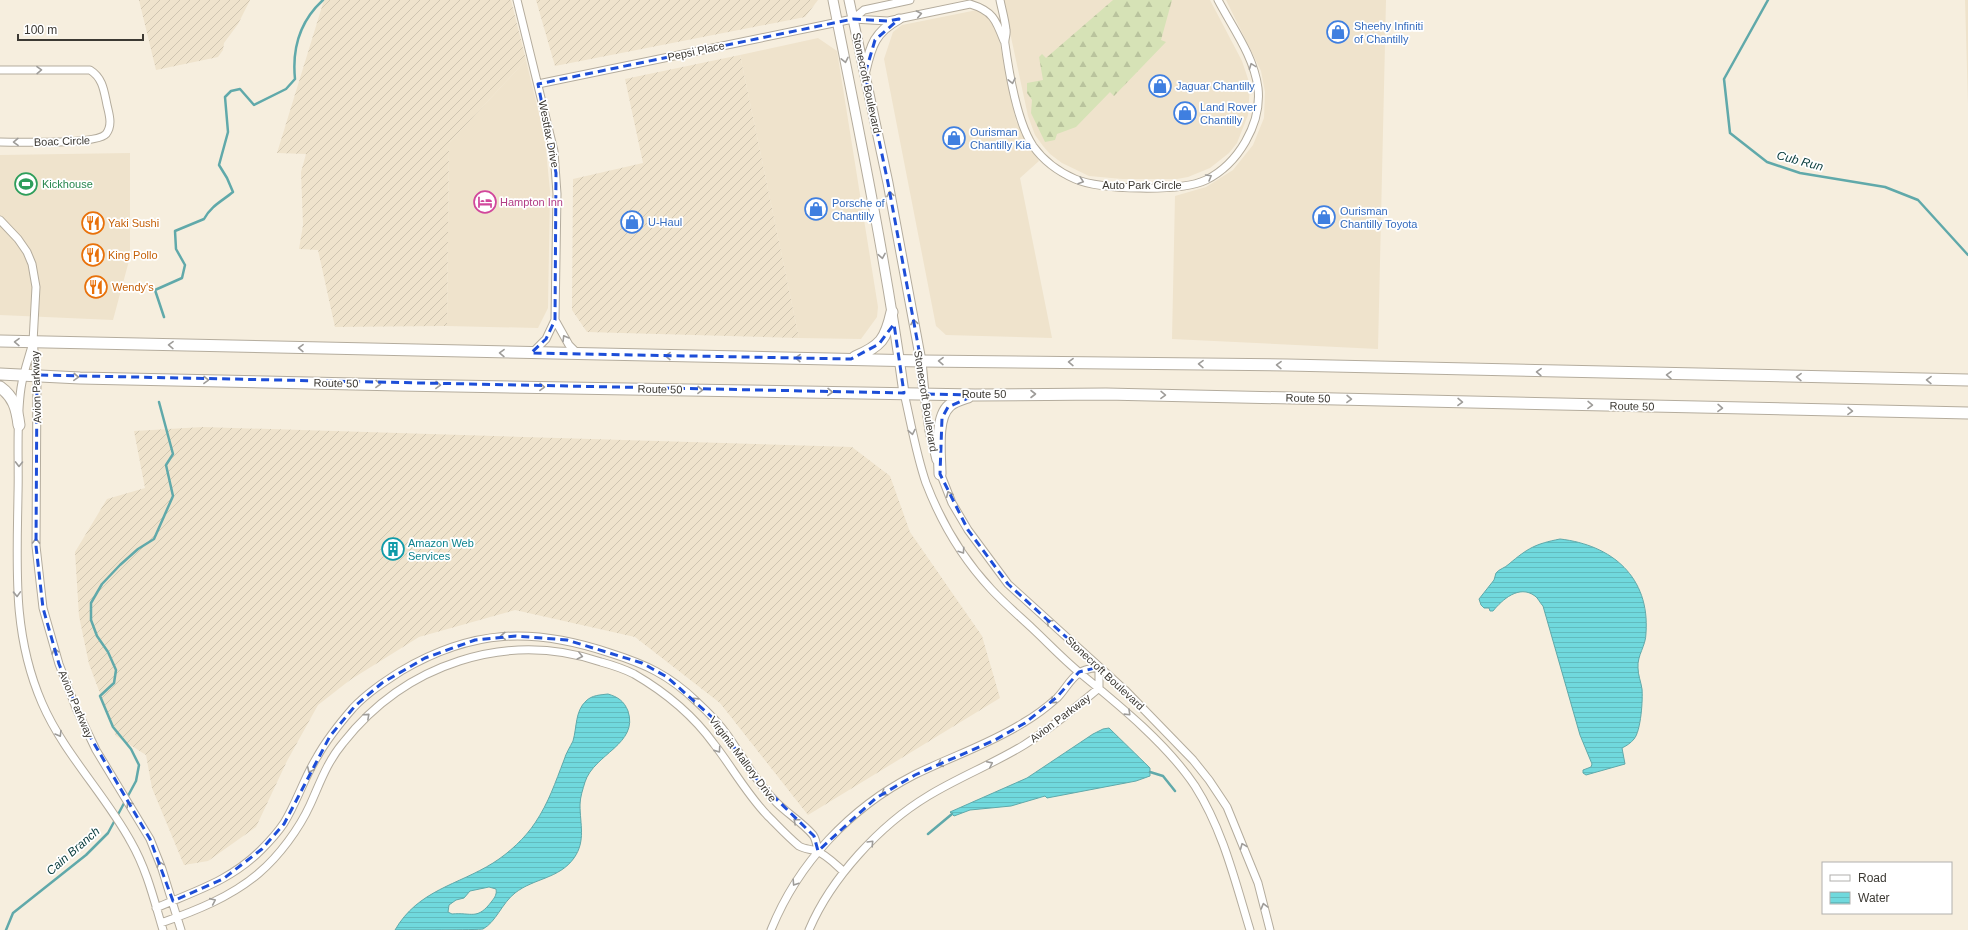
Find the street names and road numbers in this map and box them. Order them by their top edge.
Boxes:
street label: Stonecroft Boulevard [850,32,884,134]
street label: Pepsi Place [666,39,726,63]
street label: Westfax Drive [537,99,561,169]
street label: Boac Circle [34,134,90,148]
street label: Auto Park Circle [1102,179,1182,191]
street label: Stonecroft Boulevard [912,349,940,453]
street label: Avion Parkway [29,350,43,423]
street label: Route 50 [314,377,358,389]
street label: Route 50 [638,383,682,395]
street label: Route 50 [962,388,1006,400]
street label: Route 50 [1286,392,1330,404]
street label: Route 50 [1610,400,1654,412]
street label: Stonecroft Boulevard [1063,634,1147,712]
street label: Avion Parkway [56,668,96,740]
street label: Avion Parkway [1027,691,1093,745]
street label: Virginia Mallory Drive [707,714,779,804]

